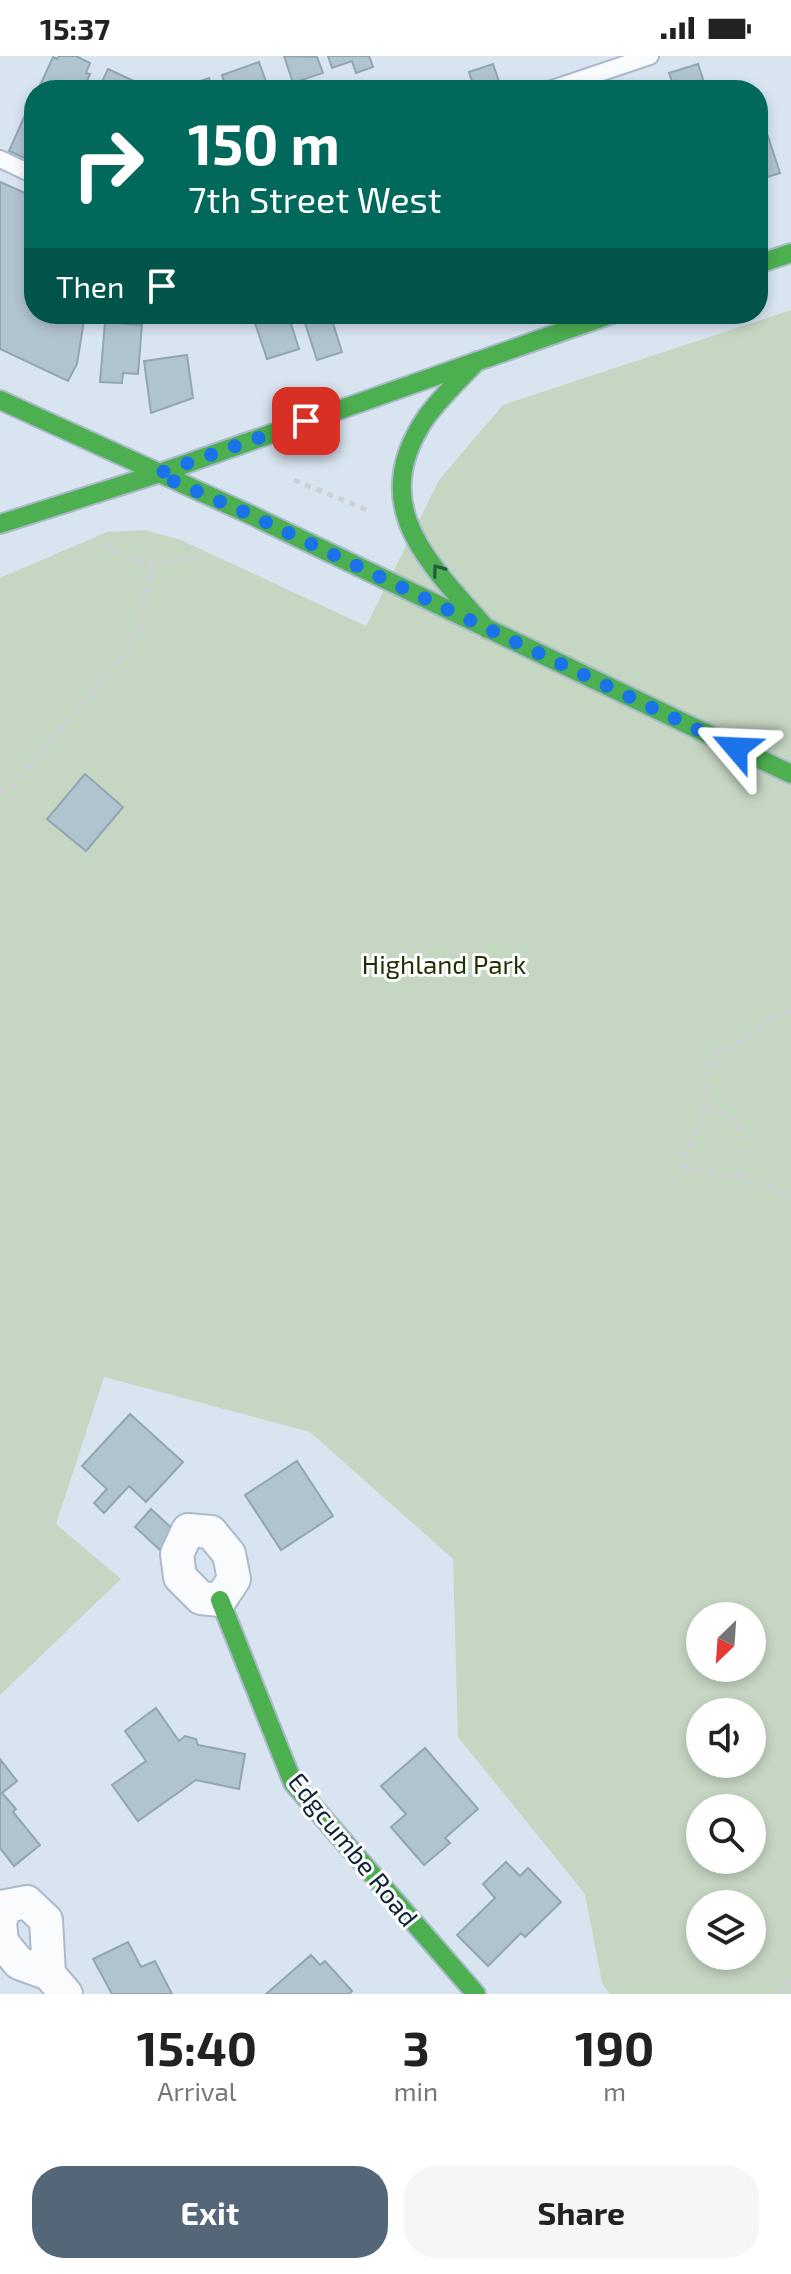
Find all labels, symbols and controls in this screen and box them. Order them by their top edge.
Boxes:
text: 15:37 [40,10,110,46]
text: 150 m [188,109,340,176]
icon: right [56,112,160,216]
text: 7th Street West [188,177,442,220]
icon: arrive [140,264,184,308]
text: Then [56,268,124,304]
pin [272,387,340,455]
icon: arrive [284,399,328,443]
one-way arrow [433,564,447,578]
position arrow [694,706,778,790]
park label: Highland Park [362,948,526,979]
north arrow [686,1602,766,1682]
map controls [686,1602,766,1970]
button: sound [686,1698,766,1778]
street label: Edgcumbe Road [283,1766,425,1932]
button: search [686,1794,766,1874]
button: layers [686,1890,766,1970]
text: 15:40 [137,2018,257,2076]
text: 3 [402,2018,430,2076]
text: 190 [575,2018,654,2076]
text: Arrival [157,2075,236,2106]
text: min [394,2075,438,2106]
text: m [603,2075,626,2106]
button: Exit [32,2166,388,2258]
button: Share [404,2166,759,2258]

